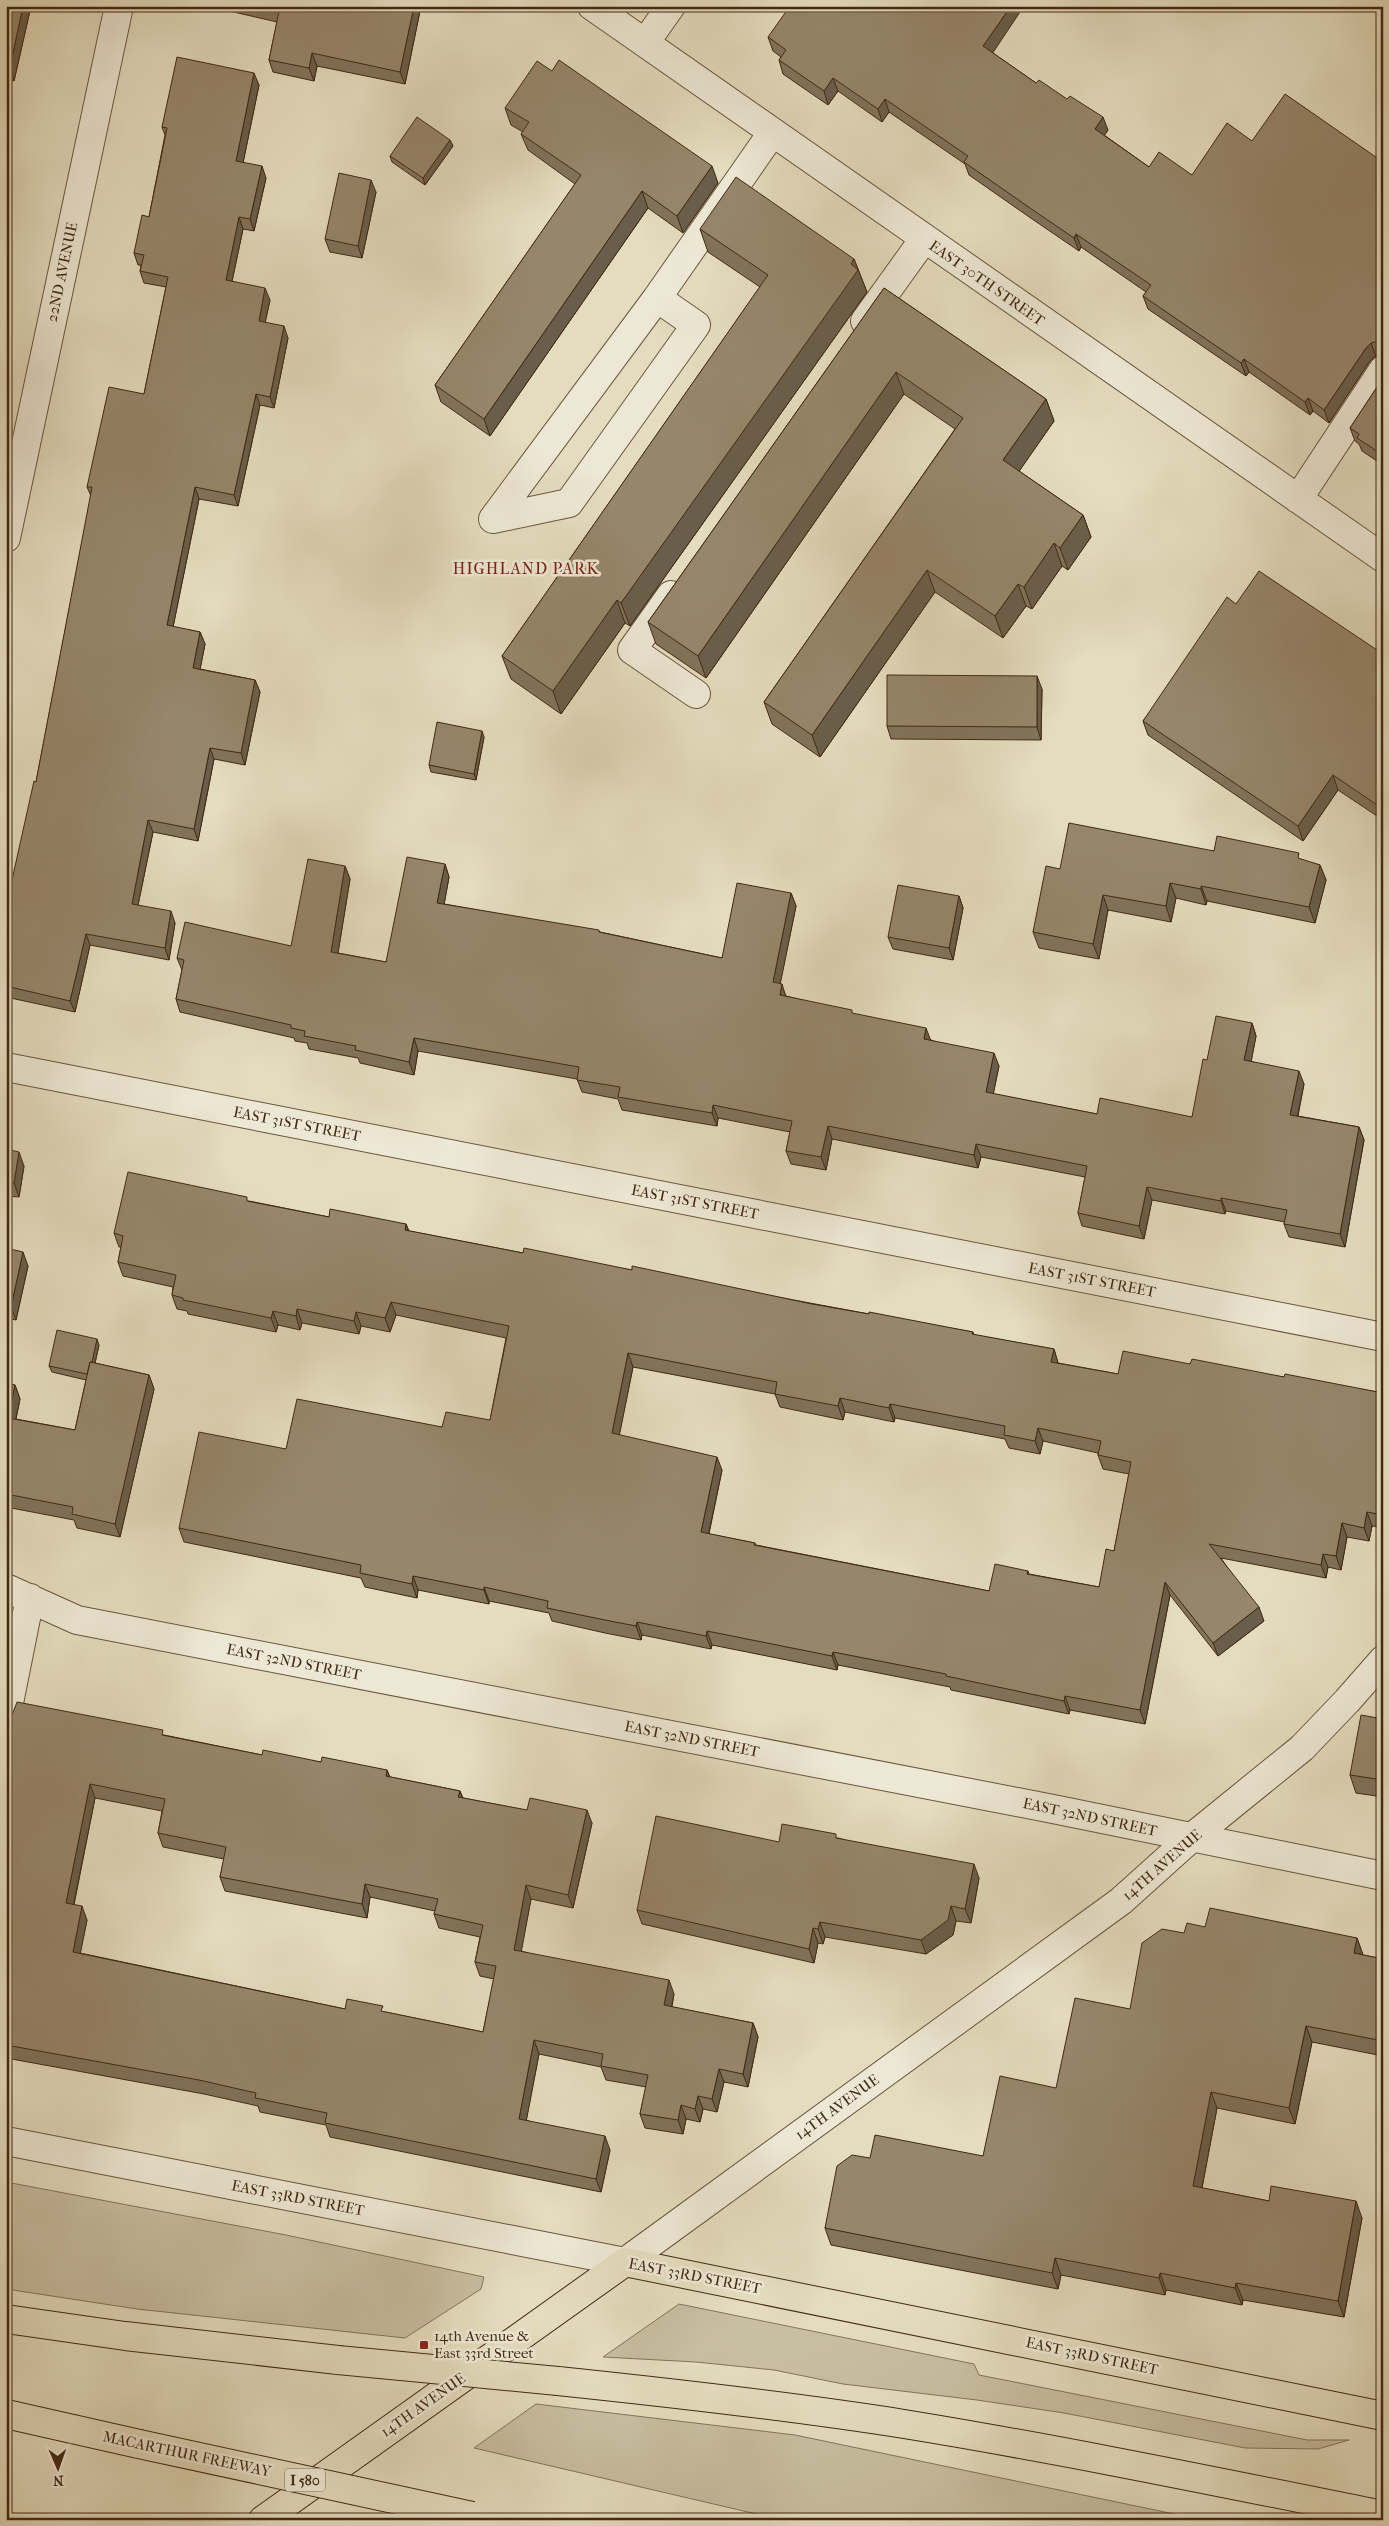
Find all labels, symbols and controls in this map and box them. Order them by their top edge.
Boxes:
street label: 22ND AVENUE [43,221,81,323]
street label: EAST 30TH STREET [926,236,1049,330]
district label: HIGHLAND PARK [453,559,600,578]
street label: EAST 31ST STREET [232,1103,363,1145]
street label: EAST 31ST STREET [630,1181,761,1223]
street label: EAST 31ST STREET [1027,1259,1158,1301]
street label: EAST 32ND STREET [225,1640,364,1684]
street label: EAST 32ND STREET [623,1717,762,1761]
street label: EAST 32ND STREET [1021,1794,1160,1840]
street label: 14TH AVENUE [1119,1826,1205,1904]
street label: 14TH AVENUE [792,2071,882,2143]
street label: EAST 33RD STREET [230,2176,367,2220]
street label: EAST 33RD STREET [627,2254,764,2298]
place label: 14th Avenue & East 33rd Street [434,2327,534,2362]
street label: EAST 33RD STREET [1024,2333,1161,2379]
marker: 14th Avenue & East 33rd Street [418,2339,430,2351]
street label: 14TH AVENUE [377,2369,469,2441]
street label: MACARTHUR FREEWAY [101,2427,274,2481]
north arrow [32,2444,82,2494]
road number: I 580 [285,2468,325,2492]
text: N [52,2472,64,2489]

